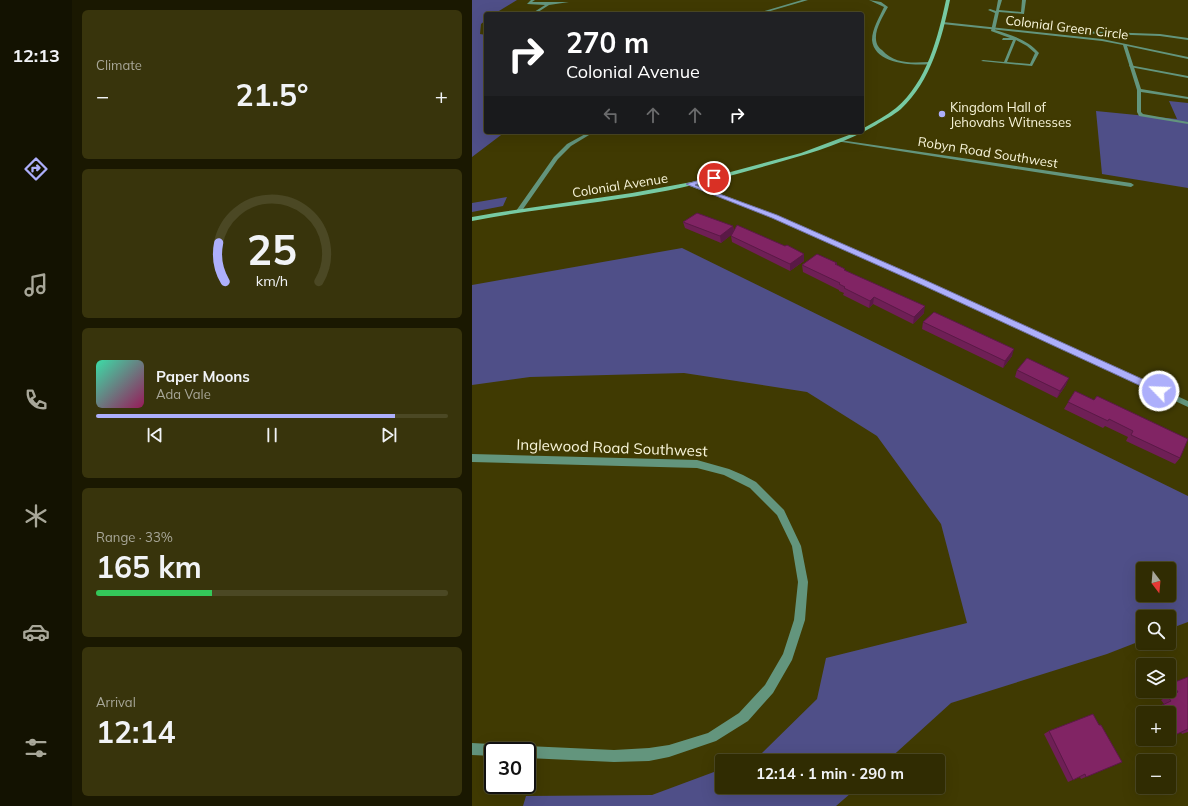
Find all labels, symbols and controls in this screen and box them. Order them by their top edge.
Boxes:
street label: Colonial Green Circle [1005,12,1129,42]
text: 270 m [566,25,649,60]
icon: right [500,28,552,80]
text: 12:13 [12,44,60,67]
text: Climate [96,57,142,73]
text: Colonial Avenue [566,60,700,83]
text: 21.5° [236,76,308,114]
text: − [96,82,109,110]
text: + [435,82,448,110]
place label: Kingdom Hall of Jehovahs Witnesses [950,99,1072,130]
icon: left [600,104,622,126]
icon: ahead [642,104,664,126]
icon: ahead [684,104,706,126]
icon: right [726,104,748,126]
marker: Kingdom Hall of Jehovahs Witnesses [937,109,947,119]
street label: Robyn Road Southwest [917,133,1060,171]
icon: directions [22,155,50,183]
pin [697,161,731,195]
icon: arrive [703,167,725,189]
street label: Colonial Avenue [571,170,669,200]
text: 25 [247,223,297,275]
icon: music [22,271,50,299]
text: km/h [256,271,288,289]
text: Paper Moons [156,367,250,386]
position arrow [1138,370,1180,412]
icon: phone [22,386,50,414]
text: Ada Vale [156,386,211,402]
icon: previous [144,424,166,446]
icon: pause [261,424,283,446]
icon: next [378,424,400,446]
street label: Inglewood Road Southwest [516,435,708,460]
icon: climate [22,502,50,530]
text: Range · 33% [96,529,173,545]
text: 165 km [96,548,202,586]
north arrow [1136,562,1176,602]
map controls [1136,562,1176,794]
button: search [1136,610,1176,650]
icon: car [22,618,50,646]
button: layers [1136,658,1176,698]
text: Arrival [96,694,136,710]
button: + [1136,706,1176,746]
text: 12:14 [96,713,175,751]
icon: filters [22,734,50,762]
speed limit sign: 30 [484,742,536,794]
button: − [1136,754,1176,794]
text: 12:14 · 1 min · 290 m [756,764,904,783]

